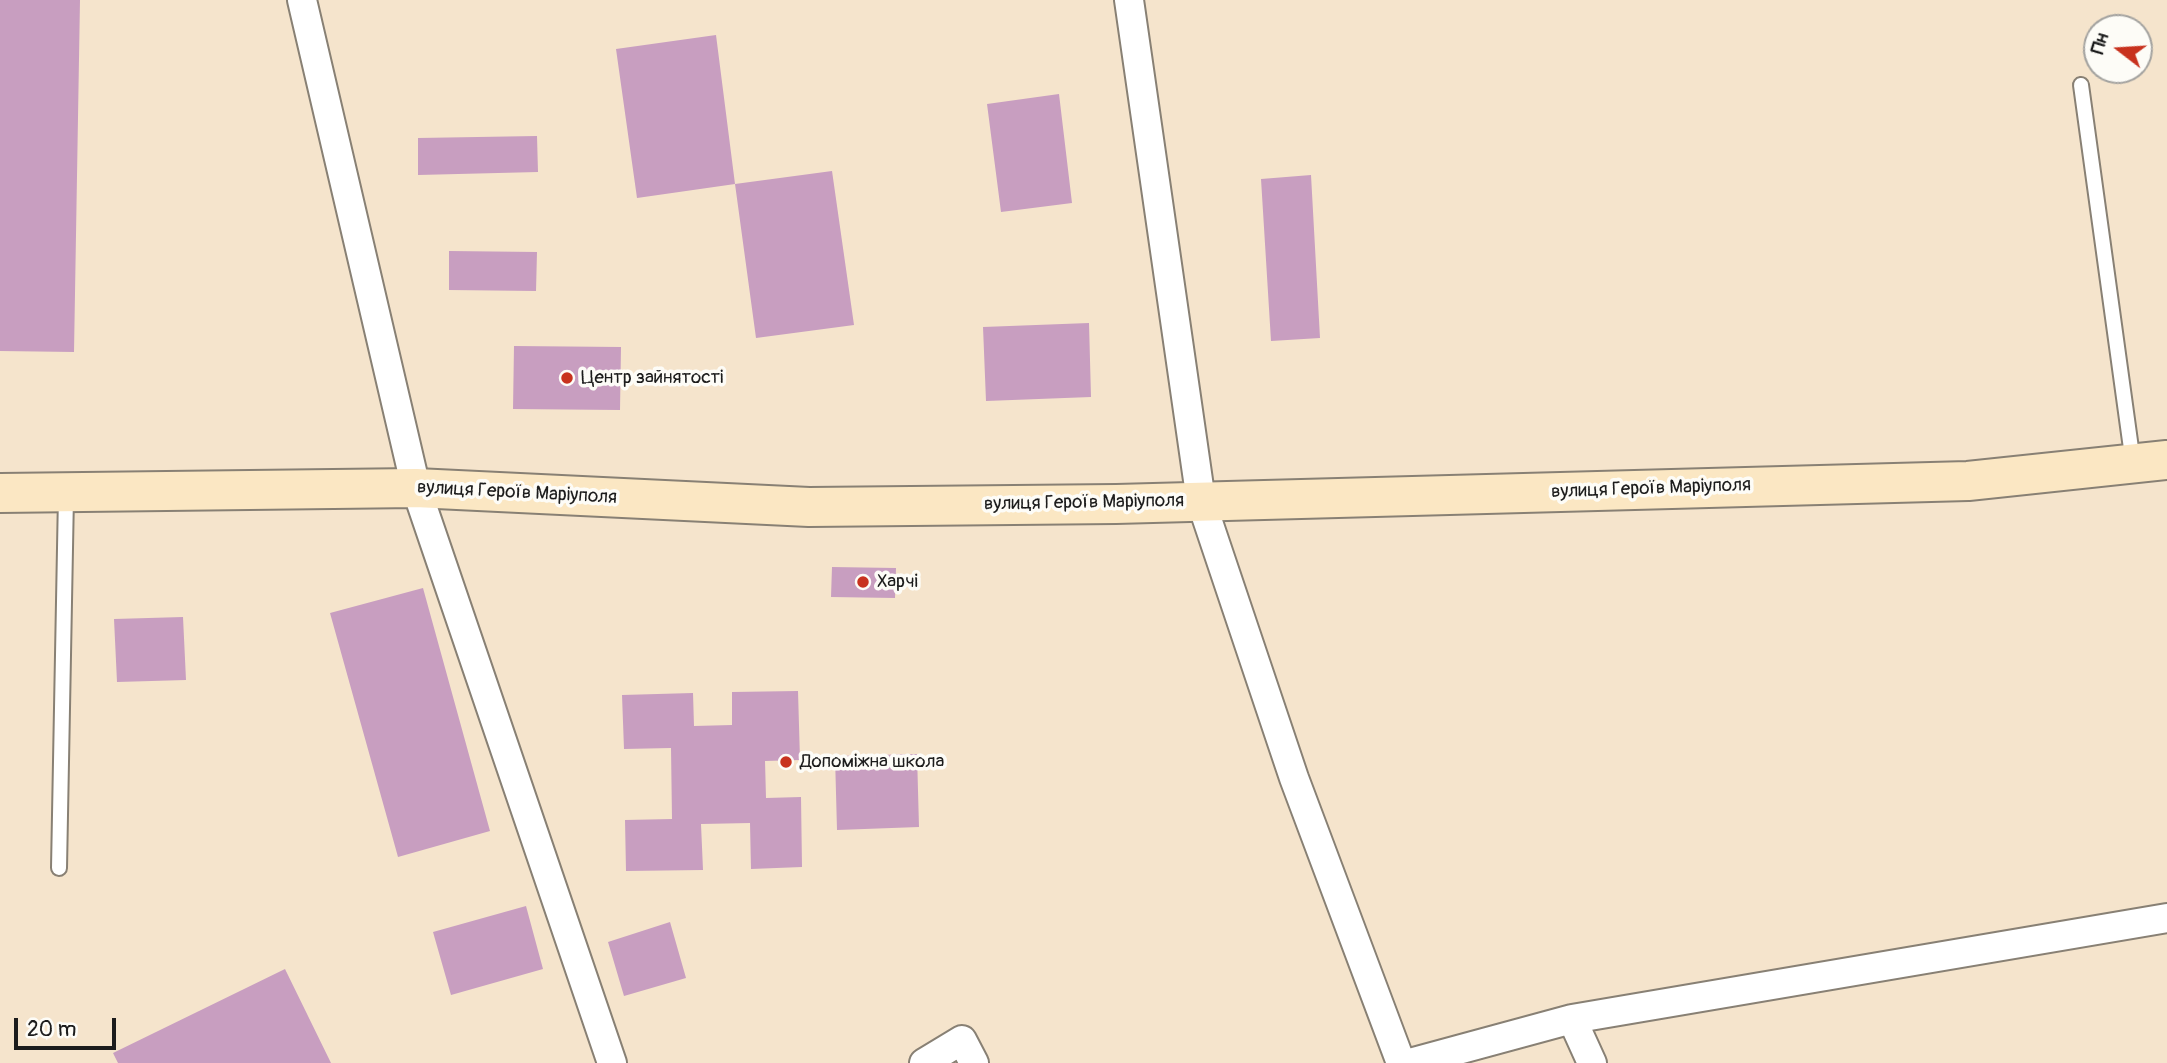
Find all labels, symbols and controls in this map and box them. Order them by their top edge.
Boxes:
north arrow [2083,14,2153,84]
text: Пн [2085,30,2114,57]
place label: Центр зайнятості [581,367,723,389]
marker: Центр зайнятості [559,370,575,386]
street label: вулиця Героїв Маріуполя [1551,474,1751,504]
street label: вулиця Героїв Маріуполя [416,476,618,510]
street label: вулиця Героїв Маріуполя [984,490,1184,516]
place label: Харчі [877,571,918,593]
marker: Харчі [855,574,871,590]
place label: Допомiжна школа [800,751,944,773]
marker: Допомiжна школа [778,754,794,770]
scale bar [18,1004,119,1048]
text: 20 m [27,1016,76,1043]

